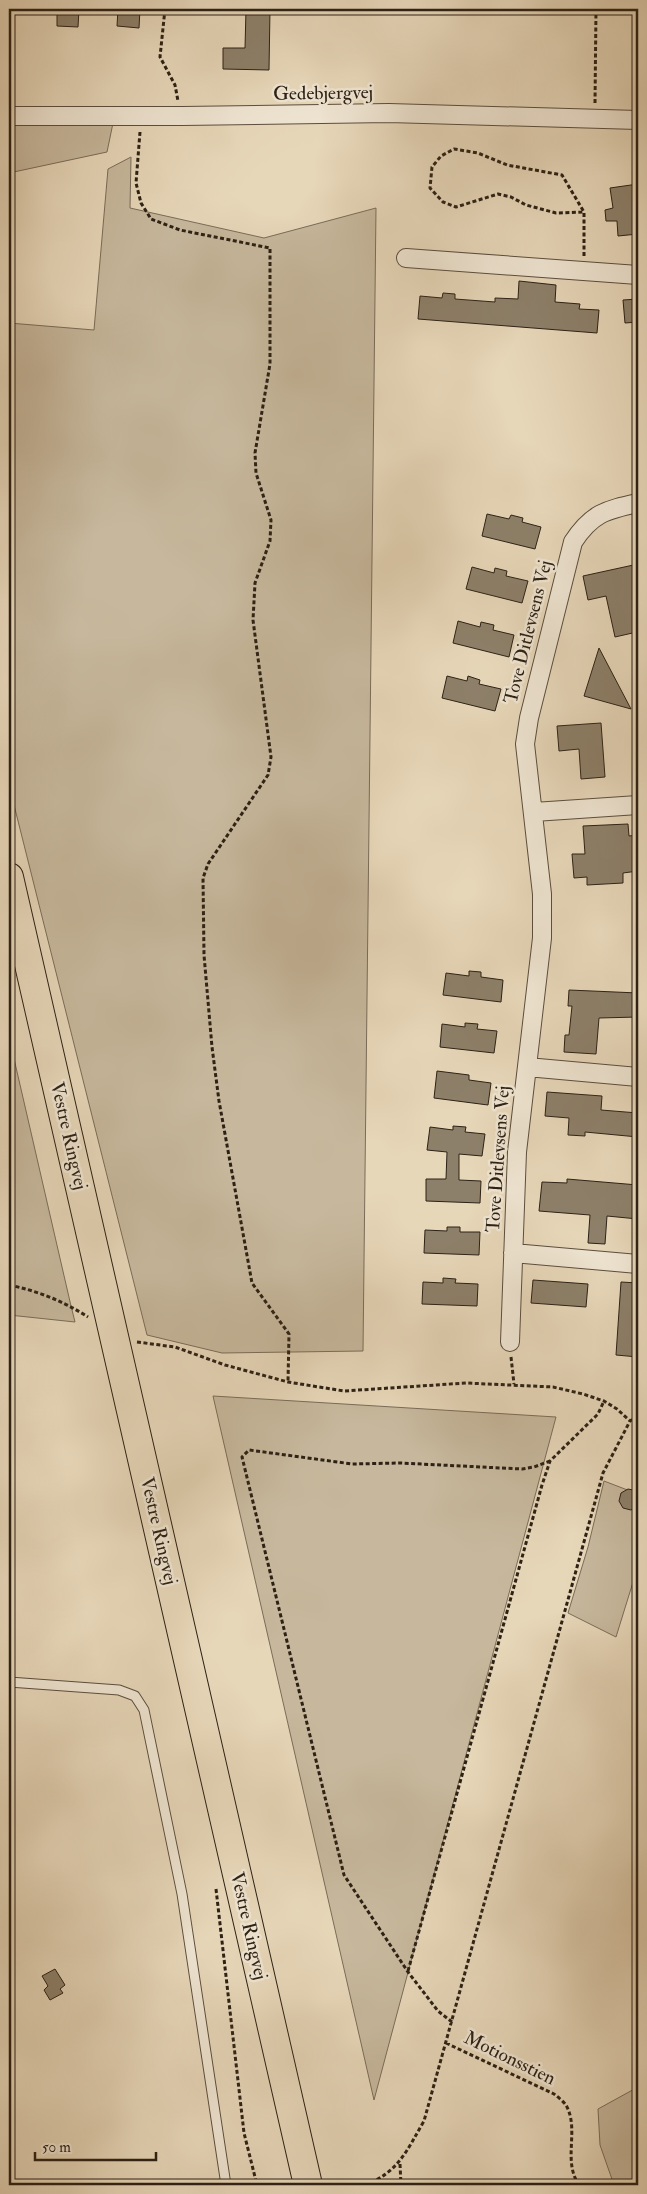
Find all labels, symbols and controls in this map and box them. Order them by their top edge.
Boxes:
street label: Gedebjergvej [273,80,373,106]
street label: Tove Ditlevsens Vej [499,558,557,706]
street label: Vestre Ringvej [45,1080,93,1192]
street label: Tove Ditlevsens Vej [481,1085,515,1233]
street label: Vestre Ringvej [135,1475,183,1587]
street label: Vestre Ringvej [225,1870,273,1982]
street label: Motionsstien [460,2025,560,2091]
scale bar [35,2129,156,2161]
text: 50 m [42,2138,71,2157]

